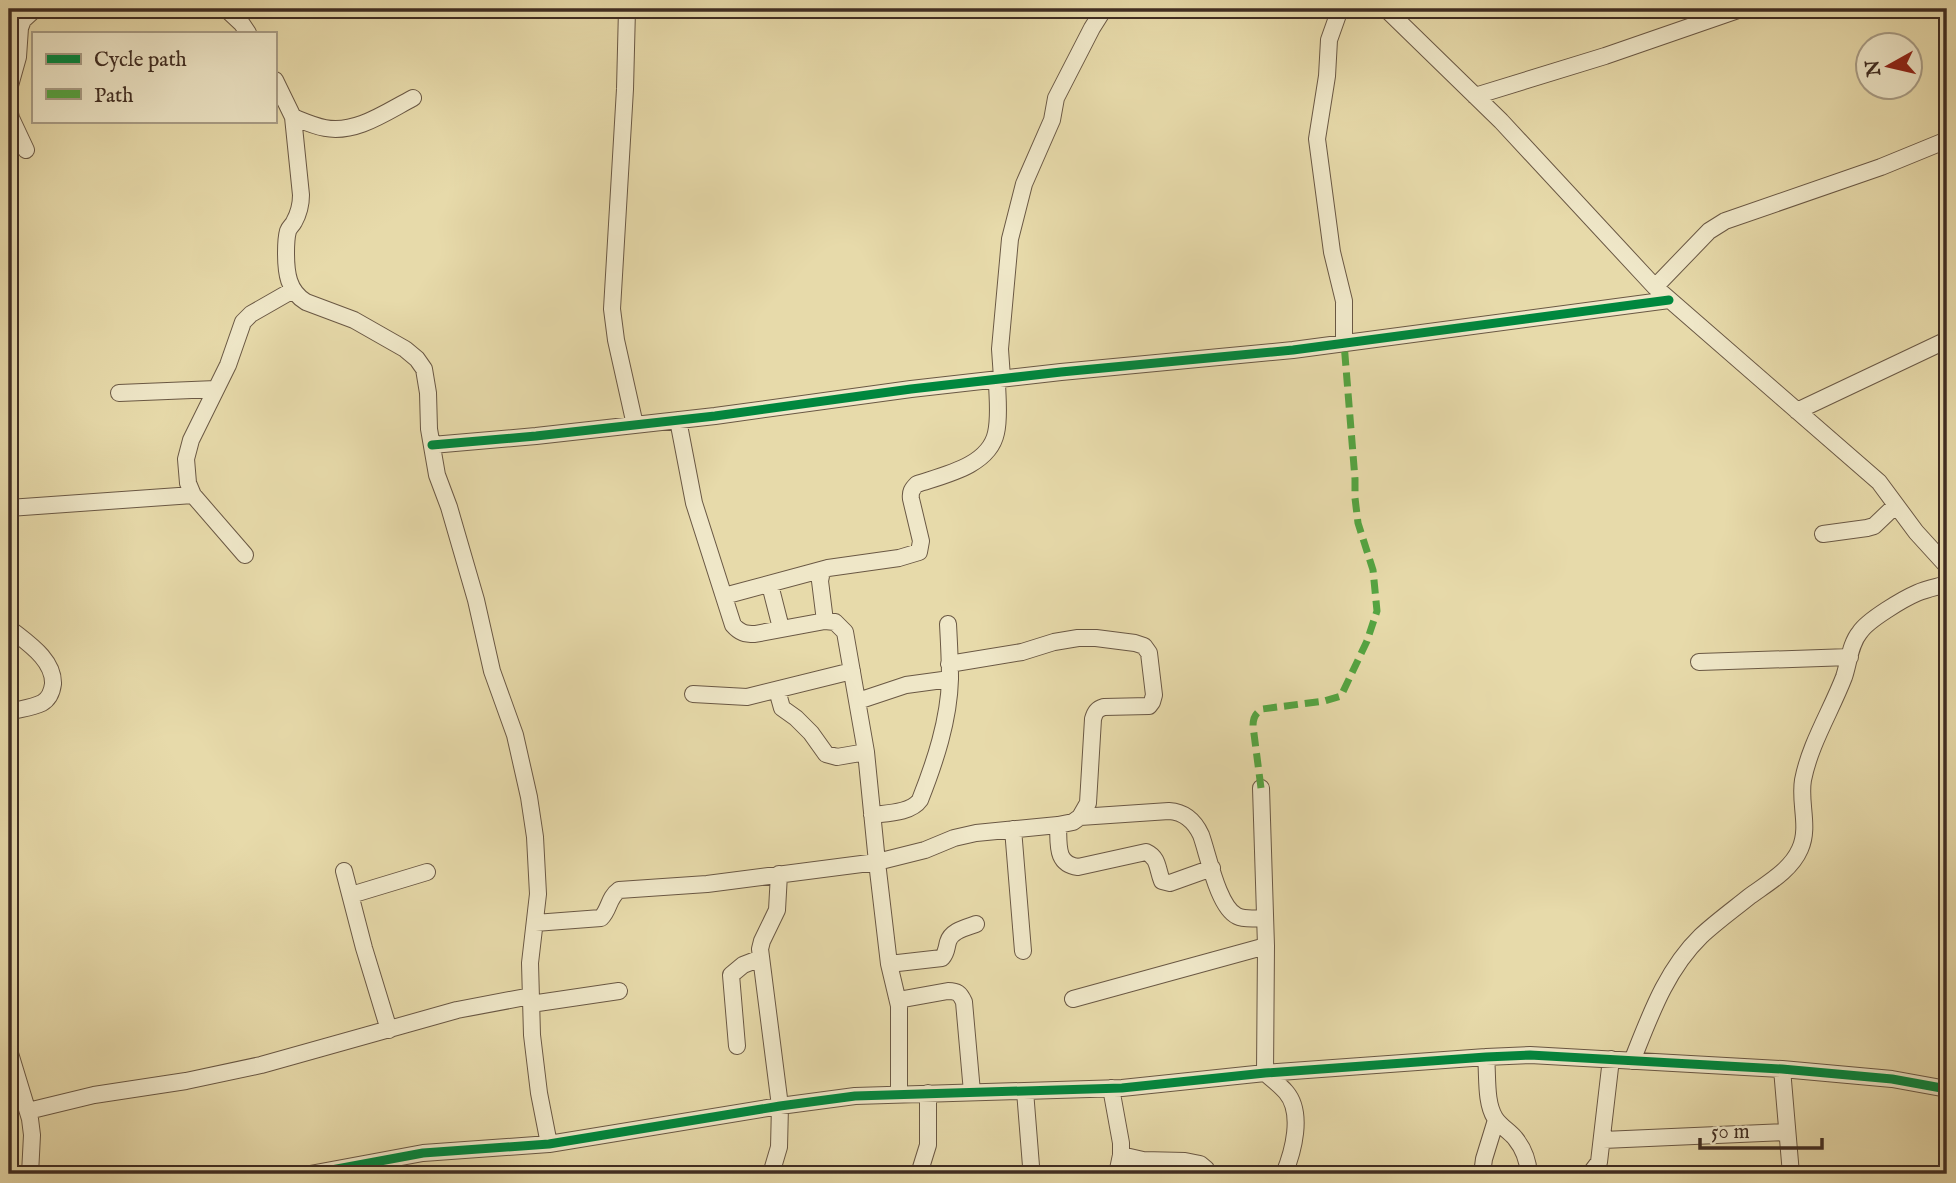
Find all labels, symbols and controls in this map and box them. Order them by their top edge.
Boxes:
legend [32,32,276,122]
north arrow [1854,32,1924,102]
text: Cycle path [94,47,187,74]
text: N [1861,58,1887,79]
text: Path [94,83,133,110]
scale bar [1700,1106,1823,1150]
text: 50 m [1711,1119,1750,1146]

